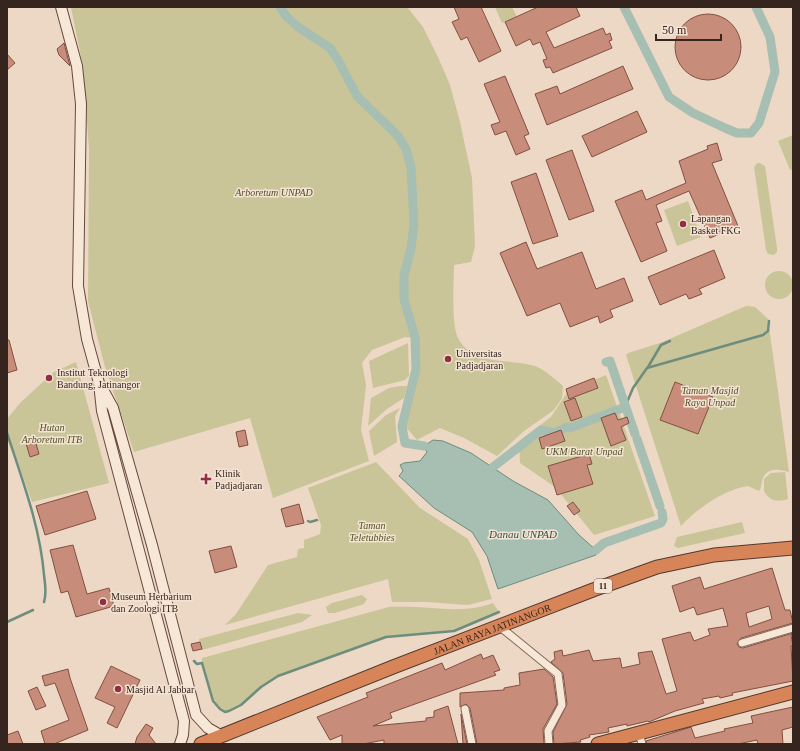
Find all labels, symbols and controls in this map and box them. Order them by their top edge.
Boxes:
scale bar [656,16,721,42]
text: 50 m [662,23,687,37]
park label: Arboretum UNPAD [234,187,314,198]
place label: Lapangan Basket FKG [691,213,741,236]
marker: Lapangan Basket FKG [678,219,688,229]
place label: Universitas Padjadjaran [456,348,503,371]
marker: Universitas Padjadjaran [443,354,453,364]
place label: Institut Teknologi Bandung, Jatinangor [57,367,140,390]
marker: Institut Teknologi Bandung, Jatinangor [44,373,54,383]
park label: Taman Masjid Raya Unpad [681,385,740,408]
park label: Hutan Arboretum ITB [21,422,82,445]
park label: UKM Barat Unpad [545,446,624,457]
place label: Klinik Padjadjaran [215,468,262,491]
marker: Klinik Padjadjaran [200,473,212,485]
park label: Taman Teletubbies [349,520,395,543]
water label: Danau UNPAD [488,528,557,540]
road number: 11 [594,579,612,593]
place label: Museum Herbarium dan Zoologi ITB [111,591,192,614]
marker: Museum Herbarium dan Zoologi ITB [98,597,108,607]
street label: JALAN RAYA JATINANGOR [432,602,553,657]
marker: Masjid Al Jabbar [113,684,123,694]
place label: Masjid Al Jabbar [126,684,195,695]

